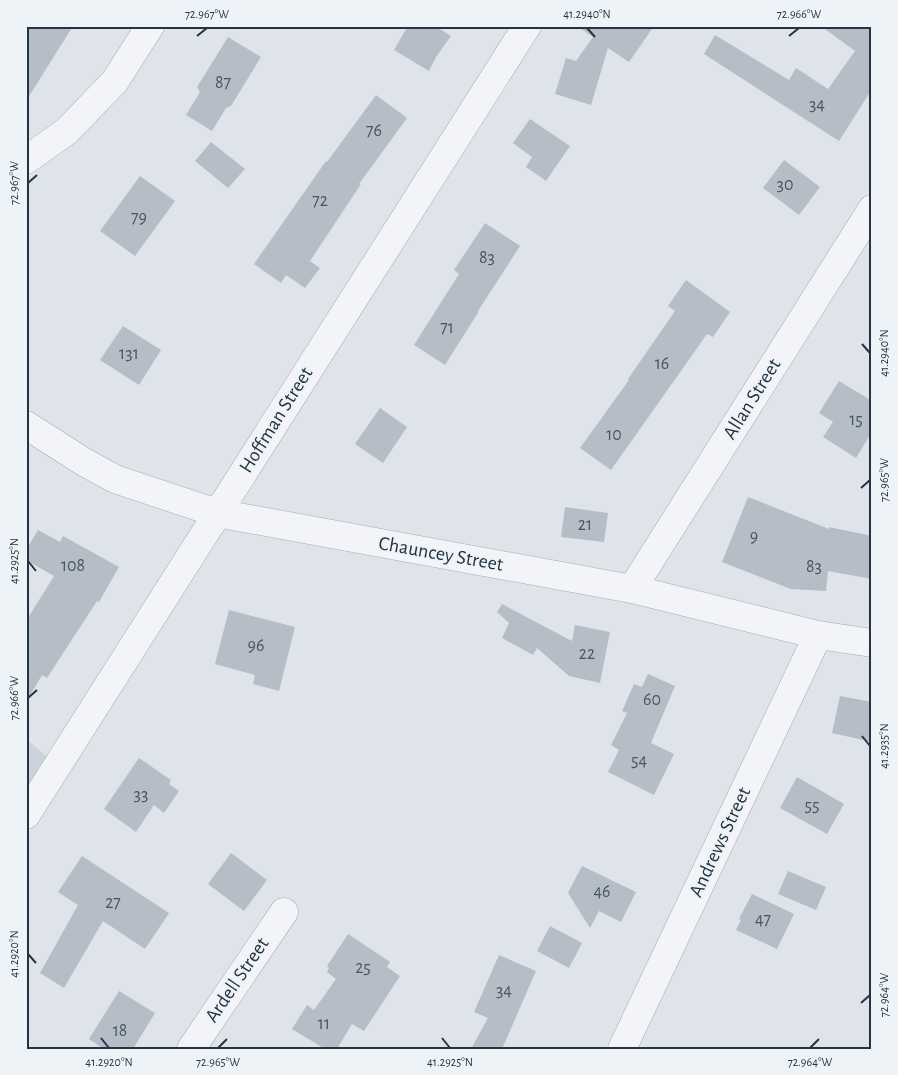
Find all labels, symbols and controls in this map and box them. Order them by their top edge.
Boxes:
text: 72.967°W [185,8,229,20]
text: 41.2940°N [563,8,611,20]
text: 72.966°W [777,8,822,20]
house number: 87 [215,74,231,92]
house number: 34 [809,96,825,114]
house number: 76 [366,122,382,140]
text: 72.967°W [8,161,20,205]
house number: 30 [777,176,793,194]
house number: 72 [312,192,328,210]
house number: 79 [131,209,147,227]
house number: 83 [479,249,495,267]
house number: 71 [440,319,454,337]
text: 41.2940°N [878,329,890,377]
house number: 131 [119,345,139,363]
house number: 16 [655,355,669,373]
street label: Allan Street [719,355,785,443]
street label: Hoffman Street [236,363,317,476]
house number: 15 [849,411,863,429]
house number: 10 [606,426,622,444]
text: 72.965°W [878,458,890,502]
house number: 21 [578,516,592,534]
house number: 9 [750,528,758,546]
street label: Chauncey Street [377,533,505,575]
text: 41.2925°N [8,538,20,584]
house number: 108 [61,557,85,575]
house number: 83 [806,558,822,576]
house number: 96 [248,637,264,655]
house number: 22 [579,645,595,663]
text: 72.966°W [8,675,20,720]
house number: 60 [643,691,661,709]
text: 41.2935°N [878,723,890,769]
house number: 54 [631,752,647,770]
street label: Andrews Street [686,783,754,900]
house number: 33 [134,786,148,804]
house number: 55 [804,797,820,815]
house number: 46 [593,883,611,901]
house number: 27 [105,894,121,912]
house number: 47 [755,911,771,929]
text: 41.2920°N [8,930,20,978]
street label: Ardell Street [201,933,273,1026]
house number: 25 [355,959,371,977]
text: 72.964°W [878,972,890,1017]
house number: 34 [496,982,512,1000]
house number: 11 [318,1015,330,1033]
house number: 18 [113,1022,127,1040]
text: 41.2920°N [85,1056,133,1068]
text: 72.965°W [196,1056,240,1068]
text: 41.2925°N [427,1056,473,1068]
text: 72.964°W [788,1056,833,1068]

